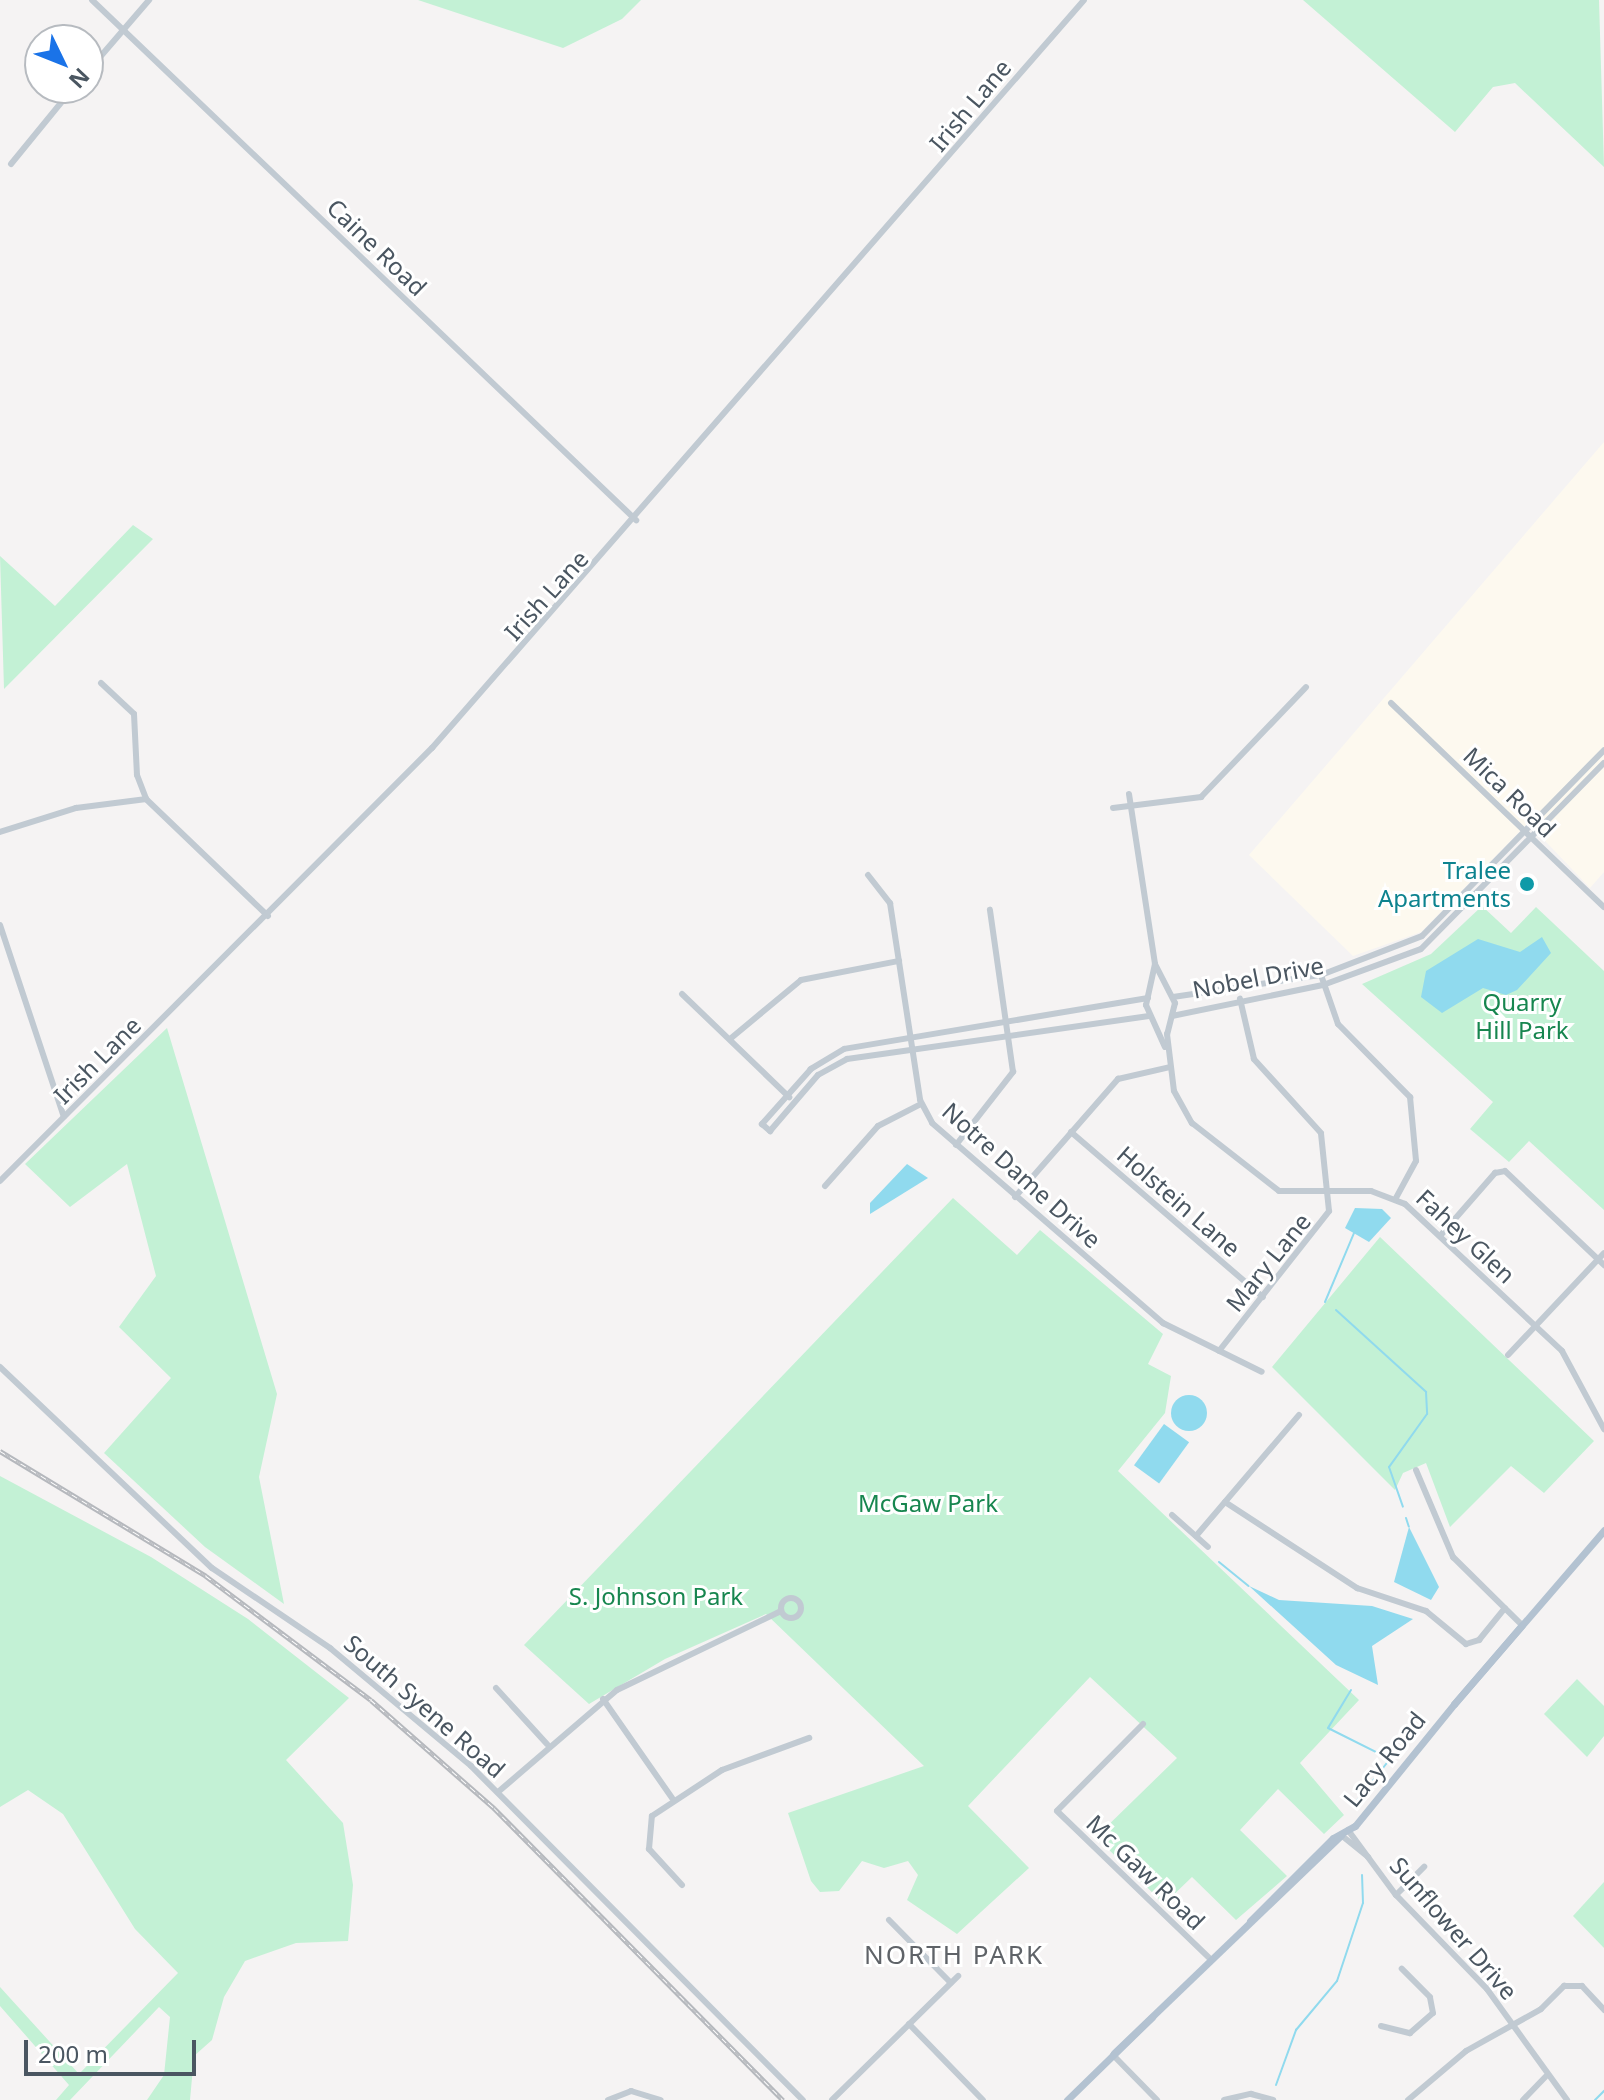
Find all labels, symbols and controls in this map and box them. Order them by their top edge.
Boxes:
north arrow [24,24,104,104]
street label: Irish Lane [923,53,1017,157]
text: N [63,62,97,96]
street label: Caine Road [321,192,433,302]
street label: Irish Lane [498,544,594,646]
street label: Mica Road [1458,741,1562,843]
place label: Tralee Apartments [1378,856,1511,912]
marker: Tralee Apartments [1518,875,1536,893]
street label: Nobel Drive [1190,950,1326,1004]
park label: Quarry Hill Park [1475,988,1569,1044]
street label: Irish Lane [47,1010,147,1110]
street label: Notre Dame Drive [937,1096,1107,1254]
street label: Holstein Lane [1111,1140,1247,1262]
street label: Fahey Glen [1411,1183,1521,1289]
street label: Mary Lane [1220,1207,1316,1317]
park label: McGaw Park [858,1489,998,1517]
park label: S. Johnson Park [569,1582,743,1610]
street label: South Syene Road [339,1628,511,1784]
street label: Lacy Road [1337,1706,1431,1812]
street label: Mc Gaw Road [1081,1808,1211,1936]
street label: Sunflower Drive [1384,1851,1524,2005]
district label: NORTH PARK [864,1939,1044,1971]
scale bar [28,2024,200,2074]
text: 200 m [38,2037,108,2070]

